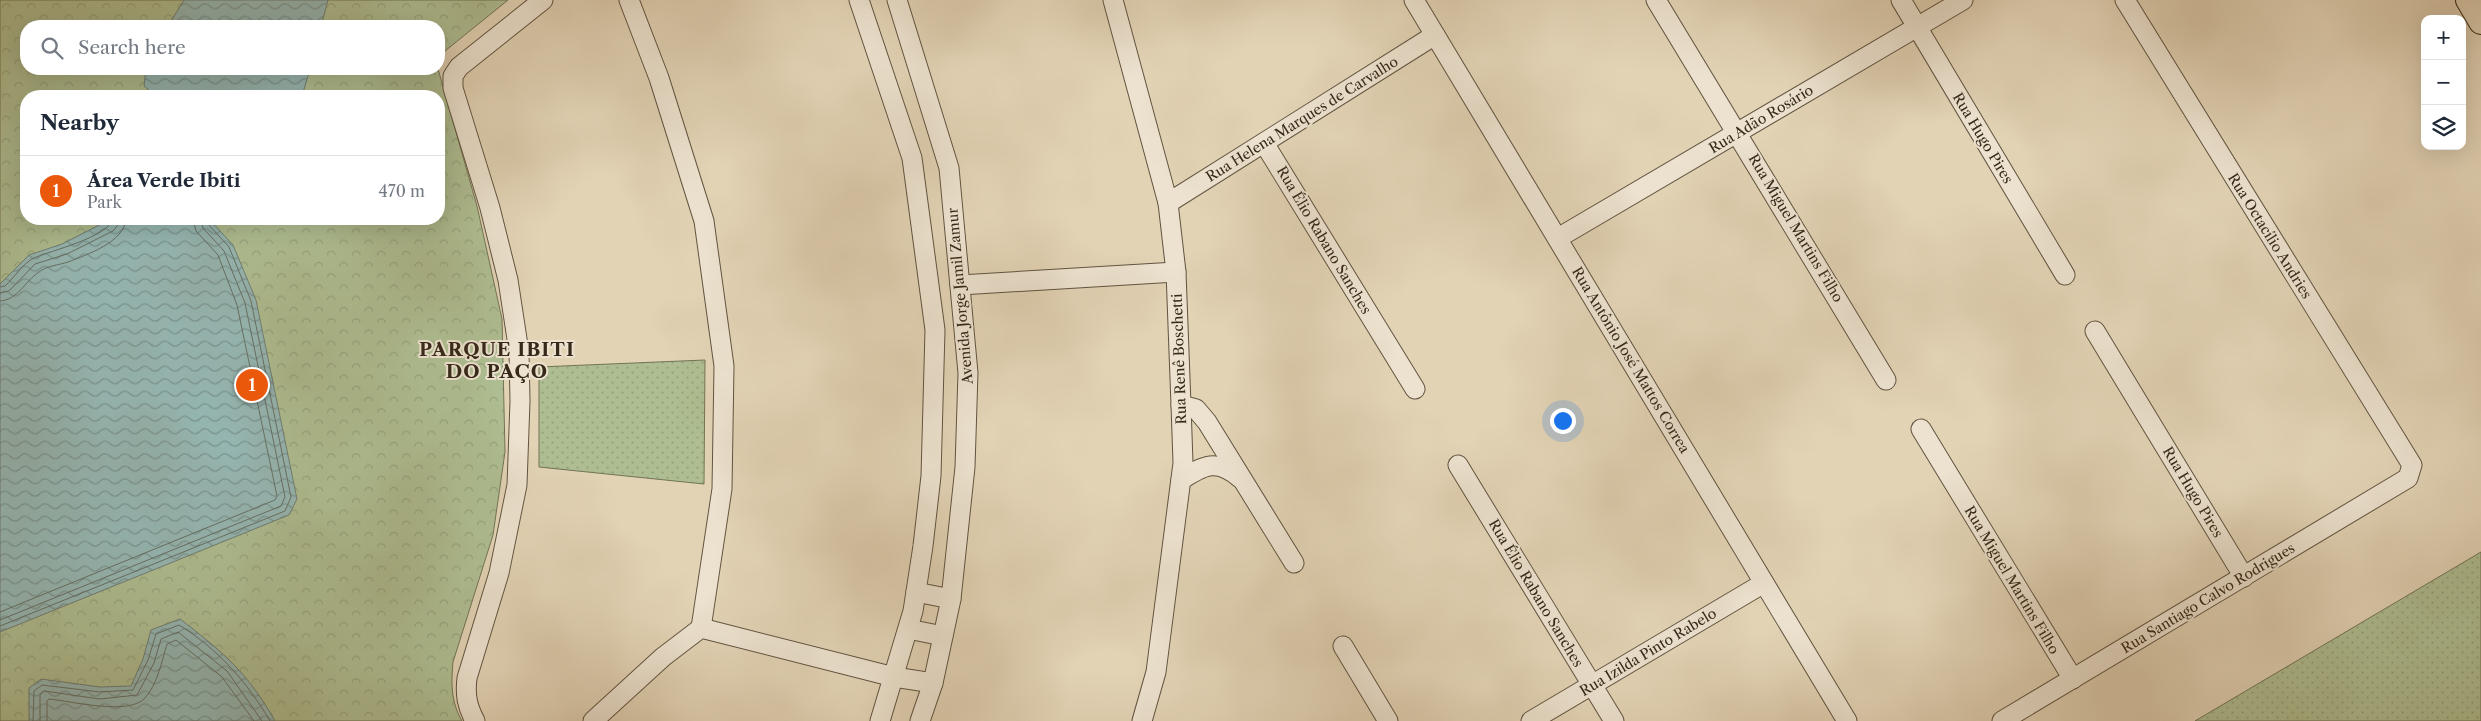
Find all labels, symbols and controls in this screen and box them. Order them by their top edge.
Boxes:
map controls [2421,15,2466,150]
button: + [2421,15,2466,60]
search box [20,20,445,75]
icon: search [38,34,66,62]
text: Search here [78,36,186,59]
street label: Rua Helena Marques de Carvalho [1203,52,1401,186]
button: − [2421,60,2466,105]
street label: Rua Adão Rosário [1706,81,1816,157]
street label: Rua Hugo Pires [1949,89,2017,187]
button: layers [2421,105,2466,150]
text: Nearby [40,110,119,135]
street label: Rua Miguel Martins Filho [1745,151,1847,305]
street label: Rua Élio Rabano Sanches [1273,163,1375,317]
text: Área Verde Ibiti [87,169,241,192]
street label: Rua Octacílio Andries [2224,170,2316,302]
text: 1 [52,181,60,201]
text: 470 m [379,181,425,201]
text: Park [87,192,122,212]
street label: Avenida Jorge Jamil Zamur [943,207,977,386]
street label: Rua Antônio José Mattos Correa [1568,264,1694,457]
street label: Rua Renê Boschetti [1168,293,1190,425]
district label: PARQUE IBITI DO PAÇO [419,338,575,383]
pin: 1 [236,366,268,404]
your location [1550,408,1576,434]
street label: Rua Hugo Pires [2159,443,2227,541]
street label: Rua Miguel Martins Filho [1961,503,2063,657]
street label: Rua Élio Rabano Sanches [1485,516,1587,670]
street label: Rua Santiago Calvo Rodrigues [2118,539,2298,657]
street label: Rua Izilda Pinto Rabelo [1576,604,1720,700]

